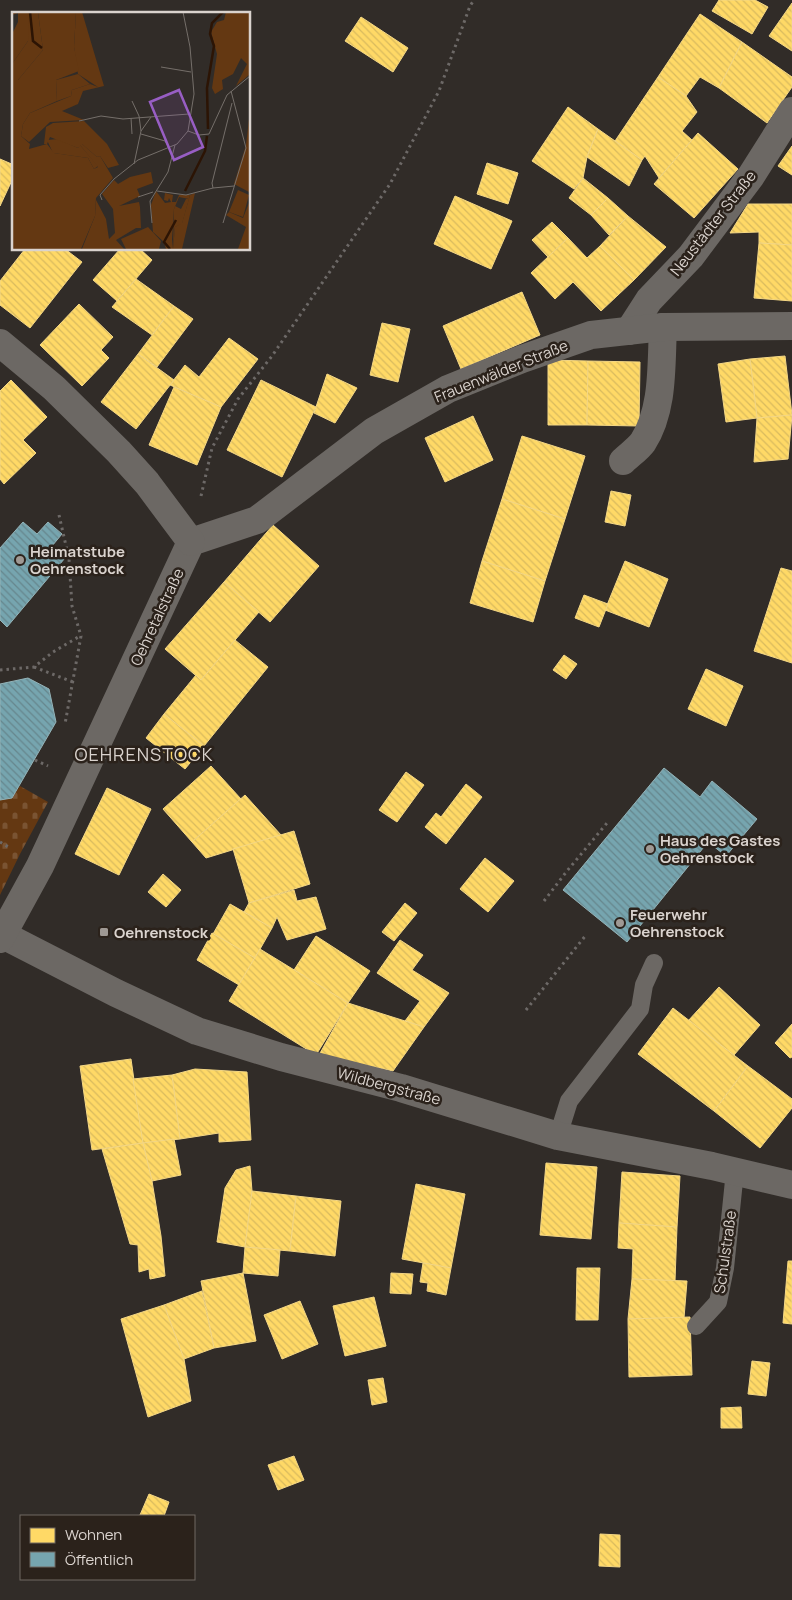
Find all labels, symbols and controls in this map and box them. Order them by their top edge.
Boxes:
inset map [12,12,250,250]
street label: Neustädter Straße [665,166,761,280]
street label: Frauenwälder Straße [431,334,571,407]
place label: Heimatstube Oehrenstock [30,541,125,579]
marker: Heimatstube Oehrenstock [14,554,26,566]
street label: Oehretalstraße [125,565,189,669]
district label: OEHRENSTOCK [75,742,213,766]
place label: Haus des Gastes Oehrenstock [660,830,780,868]
marker: Haus des Gastes Oehrenstock [644,843,656,855]
place label: Feuerwehr Oehrenstock [630,904,725,942]
marker: Feuerwehr Oehrenstock [614,917,626,929]
place label: Oehrenstock [114,922,209,943]
marker: Oehrenstock [98,926,110,938]
street label: Wildbergstraße [335,1062,443,1110]
street label: Schulstraße [709,1209,741,1295]
legend [20,1515,195,1580]
text: Wohnen [65,1524,122,1545]
text: Öffentlich [65,1549,133,1570]

